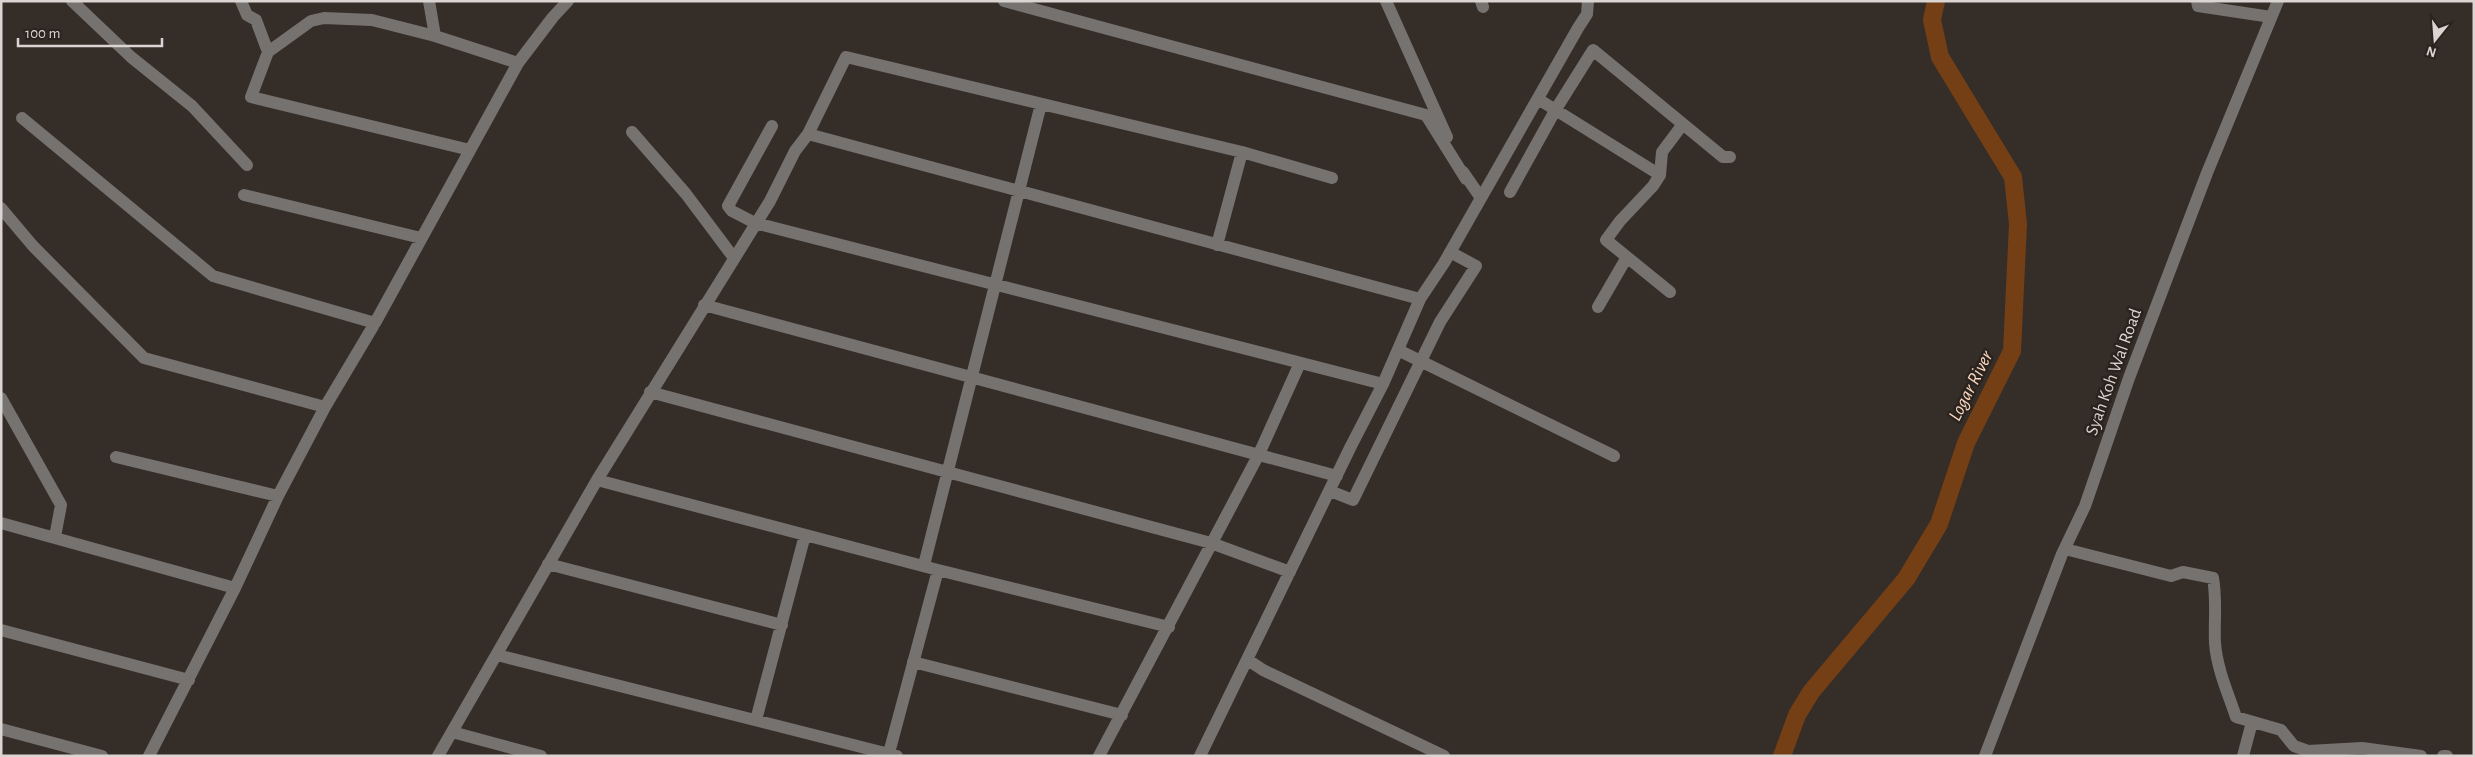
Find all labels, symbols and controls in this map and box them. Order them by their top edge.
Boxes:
scale bar [18,15,161,47]
north arrow [2410,15,2460,65]
text: 100 m [25,26,60,41]
text: N [2425,43,2438,60]
street label: Syah Koh Wal Road [2083,306,2145,438]
water label: Logar River [1945,347,1997,424]

